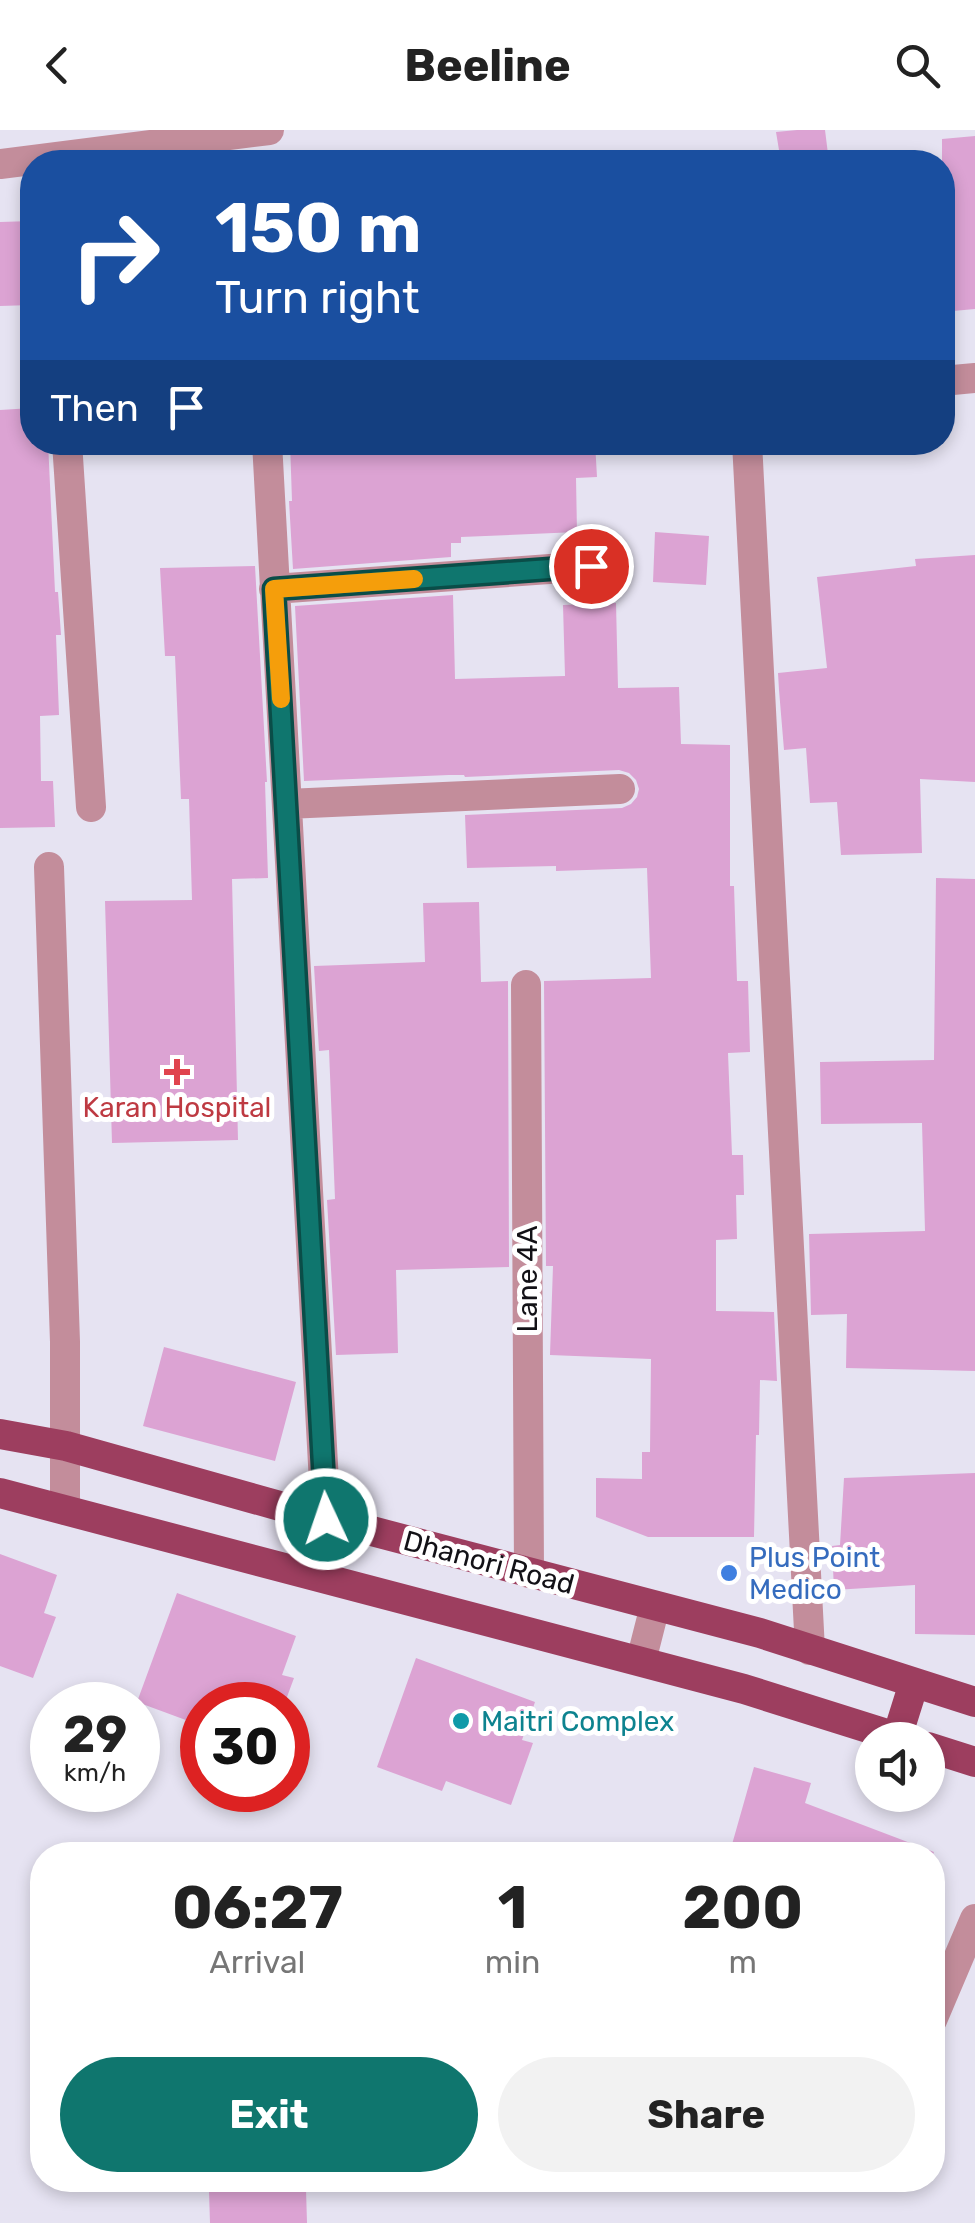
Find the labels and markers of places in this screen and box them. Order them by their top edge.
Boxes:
pin [549,524,634,609]
marker: Karan Hospital [164,1059,190,1085]
place label: Karan Hospital [83,1091,271,1124]
place label: Plus Point Medico [749,1541,880,1606]
marker: Plus Point Medico [718,1562,740,1584]
place label: Maitri Complex [481,1705,674,1738]
marker: Maitri Complex [450,1710,472,1732]

